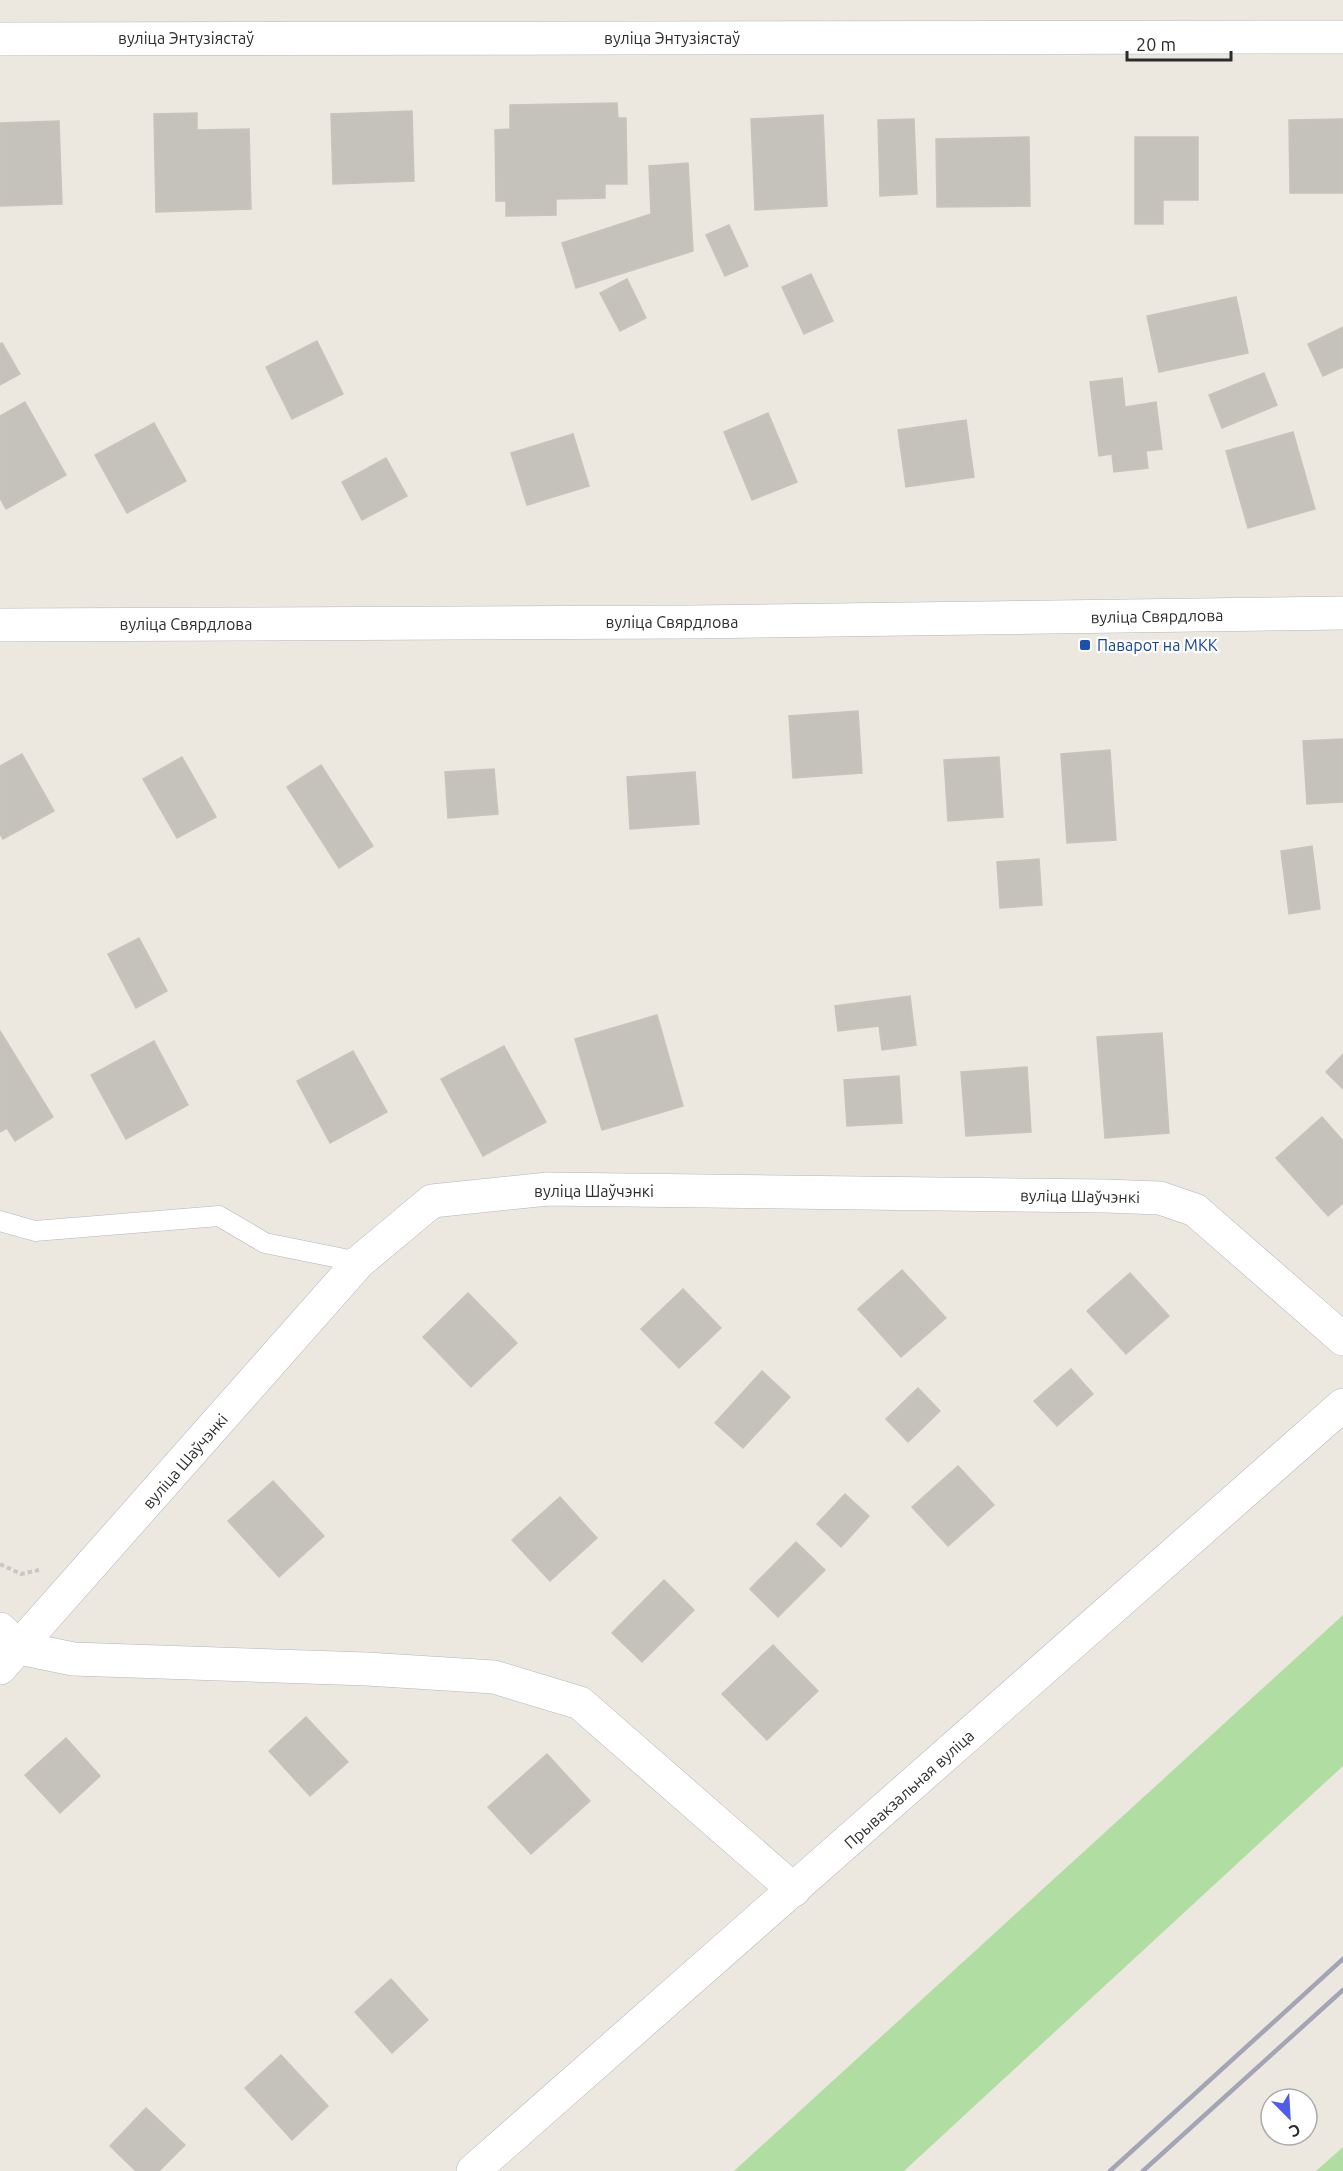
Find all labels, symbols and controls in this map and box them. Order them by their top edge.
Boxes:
scale bar [1127,24,1230,62]
street label: вуліца Энтузіястаў [118,29,254,47]
street label: вуліца Энтузіястаў [604,29,740,47]
text: 20 m [1136,34,1176,54]
street label: вуліца Свярдлова [1090,606,1224,626]
street label: вуліца Свярдлова [606,613,738,631]
street label: вуліца Свярдлова [120,615,252,633]
place label: Паварот на МКК [1097,636,1218,654]
marker: Паварот на МКК [1078,638,1092,652]
street label: вуліца Шаўчэнкі [534,1182,654,1200]
street label: вуліца Шаўчэнкі [1020,1186,1140,1206]
street label: вуліца Шаўчэнкі [139,1410,231,1512]
street label: Прывакзальная вуліца [841,1726,977,1852]
north arrow [1259,2087,1319,2147]
text: С [1287,2120,1303,2141]

